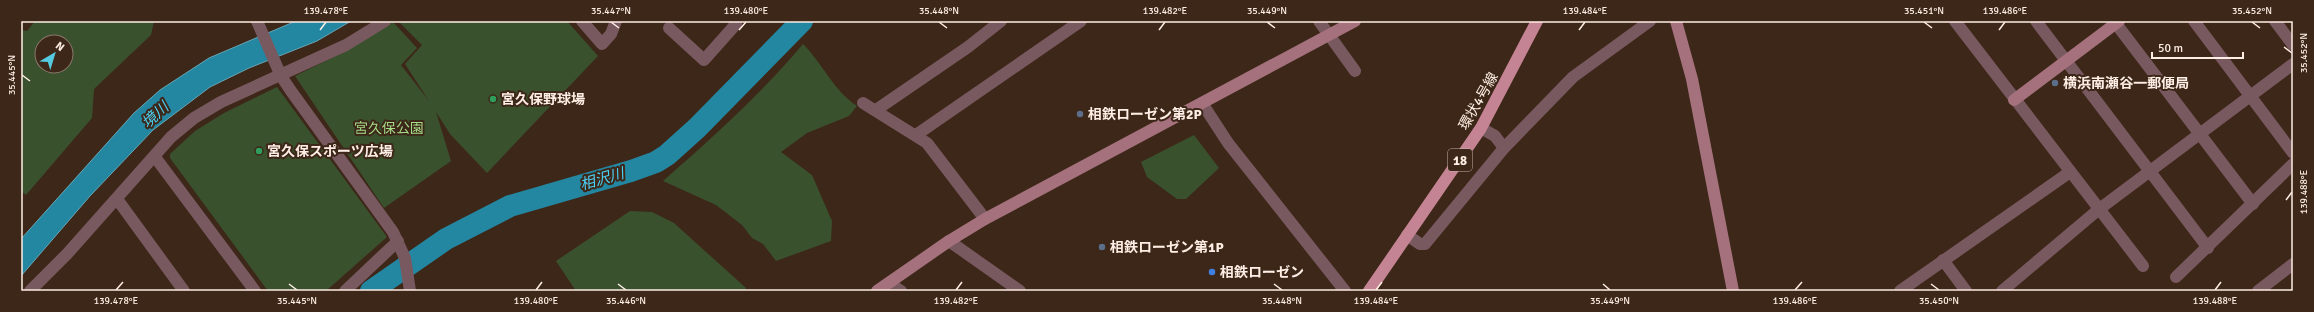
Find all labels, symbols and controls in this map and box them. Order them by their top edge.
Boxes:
text: 139.478°E [304,5,349,17]
text: 35.447°N [591,5,631,17]
text: 139.480°E [724,5,769,17]
text: 35.448°N [919,5,959,17]
text: 139.482°E [1143,5,1188,17]
text: 35.449°N [1247,5,1287,17]
text: 139.484°E [1563,5,1608,17]
text: 35.451°N [1904,5,1944,17]
text: 139.486°E [1983,5,2028,17]
text: 35.452°N [2232,5,2272,17]
text: 35.452°N [2298,33,2310,73]
north arrow [34,34,74,74]
scale bar [2152,34,2243,60]
text: N [53,39,67,54]
text: 50 m [2158,41,2183,56]
text: 35.445°N [6,55,18,95]
street label: 環状4号線 [1455,69,1502,133]
place label: 横浜南瀬谷一郵便局 [2063,75,2189,92]
marker: 横浜南瀬谷一郵便局 [2050,78,2060,88]
place label: 宮久保野球場 [501,91,585,108]
marker: 宮久保野球場 [488,94,498,104]
water label: 境川 [138,97,174,132]
place label: 相鉄ローゼン第2P [1088,106,1202,123]
marker: 相鉄ローゼン第2P [1075,109,1085,119]
park label: 宮久保公園 [354,120,424,137]
place label: 宮久保スポーツ広場 [267,143,393,160]
marker: 宮久保スポーツ広場 [254,146,264,156]
road number: 18 [1448,149,1472,171]
water label: 相沢川 [578,164,628,194]
text: 139.488°E [2298,169,2310,214]
place label: 相鉄ローゼン第1P [1110,239,1224,256]
marker: 相鉄ローゼン第1P [1097,242,1107,252]
place label: 相鉄ローゼン [1220,264,1304,281]
marker: 相鉄ローゼン [1207,267,1217,277]
text: 139.478°E [94,295,139,307]
text: 35.445°N [277,295,317,307]
text: 139.480°E [514,295,559,307]
text: 35.446°N [606,295,646,307]
text: 139.482°E [934,295,979,307]
text: 35.448°N [1262,295,1302,307]
text: 139.484°E [1354,295,1399,307]
text: 35.449°N [1590,295,1630,307]
text: 139.486°E [1773,295,1818,307]
text: 35.450°N [1919,295,1959,307]
text: 139.488°E [2193,295,2238,307]

